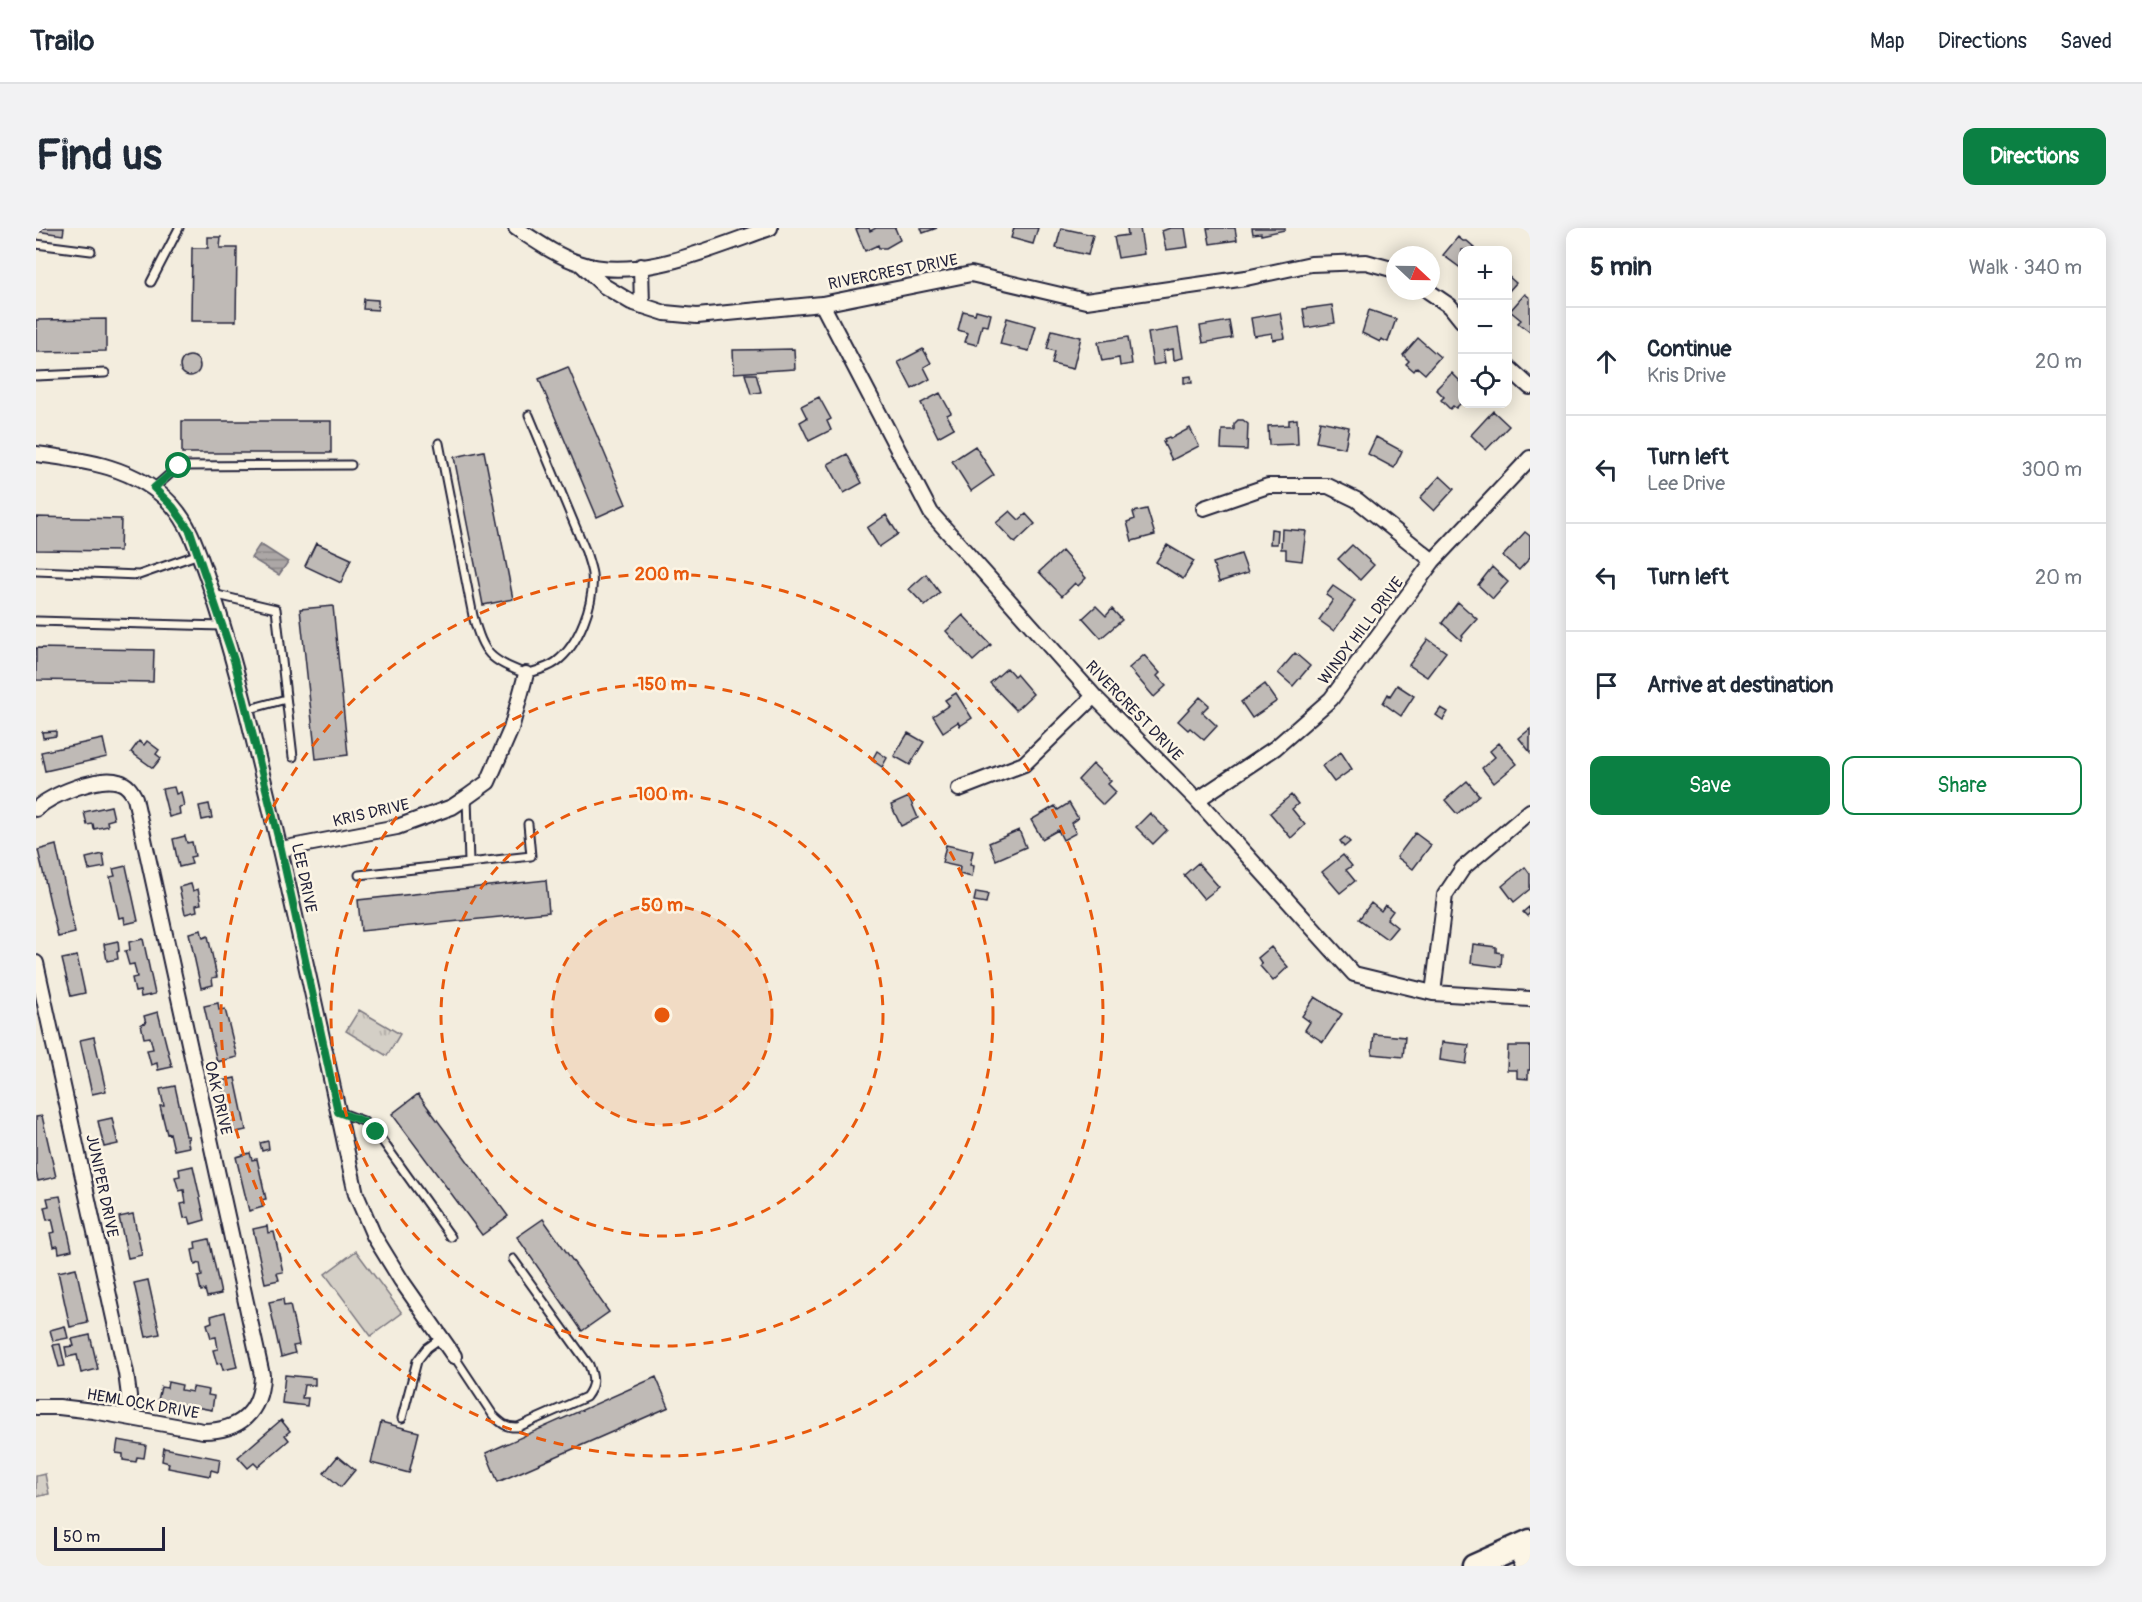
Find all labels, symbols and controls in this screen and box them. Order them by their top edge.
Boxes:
text: Trailo [30,24,94,59]
text: Map [1870,28,1905,55]
text: Directions [1938,28,2027,55]
text: Saved [2060,28,2112,55]
button: Directions [1963,128,2106,185]
text: Find us [36,130,162,182]
north arrow [1386,246,1440,300]
map controls [1458,246,1512,408]
button: + [1458,246,1512,300]
street label: RIVERCREST DRIVE [826,250,960,294]
text: 5 min [1590,251,1652,283]
text: Walk · 340 m [1969,255,2082,280]
button: − [1458,300,1512,354]
text: Continue [1647,335,1731,363]
icon: ahead [1590,345,1623,378]
text: 20 m [2035,349,2082,374]
button: locate [1458,354,1512,408]
text: Kris Drive [1647,363,1726,388]
text: Turn left [1647,443,1729,471]
route start [165,452,191,478]
icon: left [1590,453,1623,486]
text: 300 m [2021,457,2082,482]
text: Lee Drive [1647,471,1725,496]
icon: left [1590,561,1623,594]
text: 200 m [635,563,689,586]
text: Turn left [1647,563,1729,591]
text: 20 m [2035,565,2082,590]
street label: WINDY HILL DRIVE [1314,573,1408,689]
street label: RIVERCREST DRIVE [1081,657,1187,765]
icon: arrive [1590,669,1623,702]
text: Arrive at destination [1647,671,1833,699]
text: 150 m [638,673,687,696]
button: Save [1590,756,1830,815]
button: Share [1842,756,2082,815]
text: 100 m [636,783,688,806]
street label: KRIS DRIVE [331,794,411,832]
street label: LEE DRIVE [287,841,321,915]
text: 50 m [641,894,683,917]
centre of rings [652,1005,672,1025]
street label: OAK DRIVE [200,1059,236,1137]
route end [362,1118,388,1144]
street label: JUNIPER DRIVE [81,1132,123,1240]
street label: HEMLOCK DRIVE [85,1384,201,1424]
scale bar [54,1524,165,1552]
text: 50 m [63,1527,100,1547]

